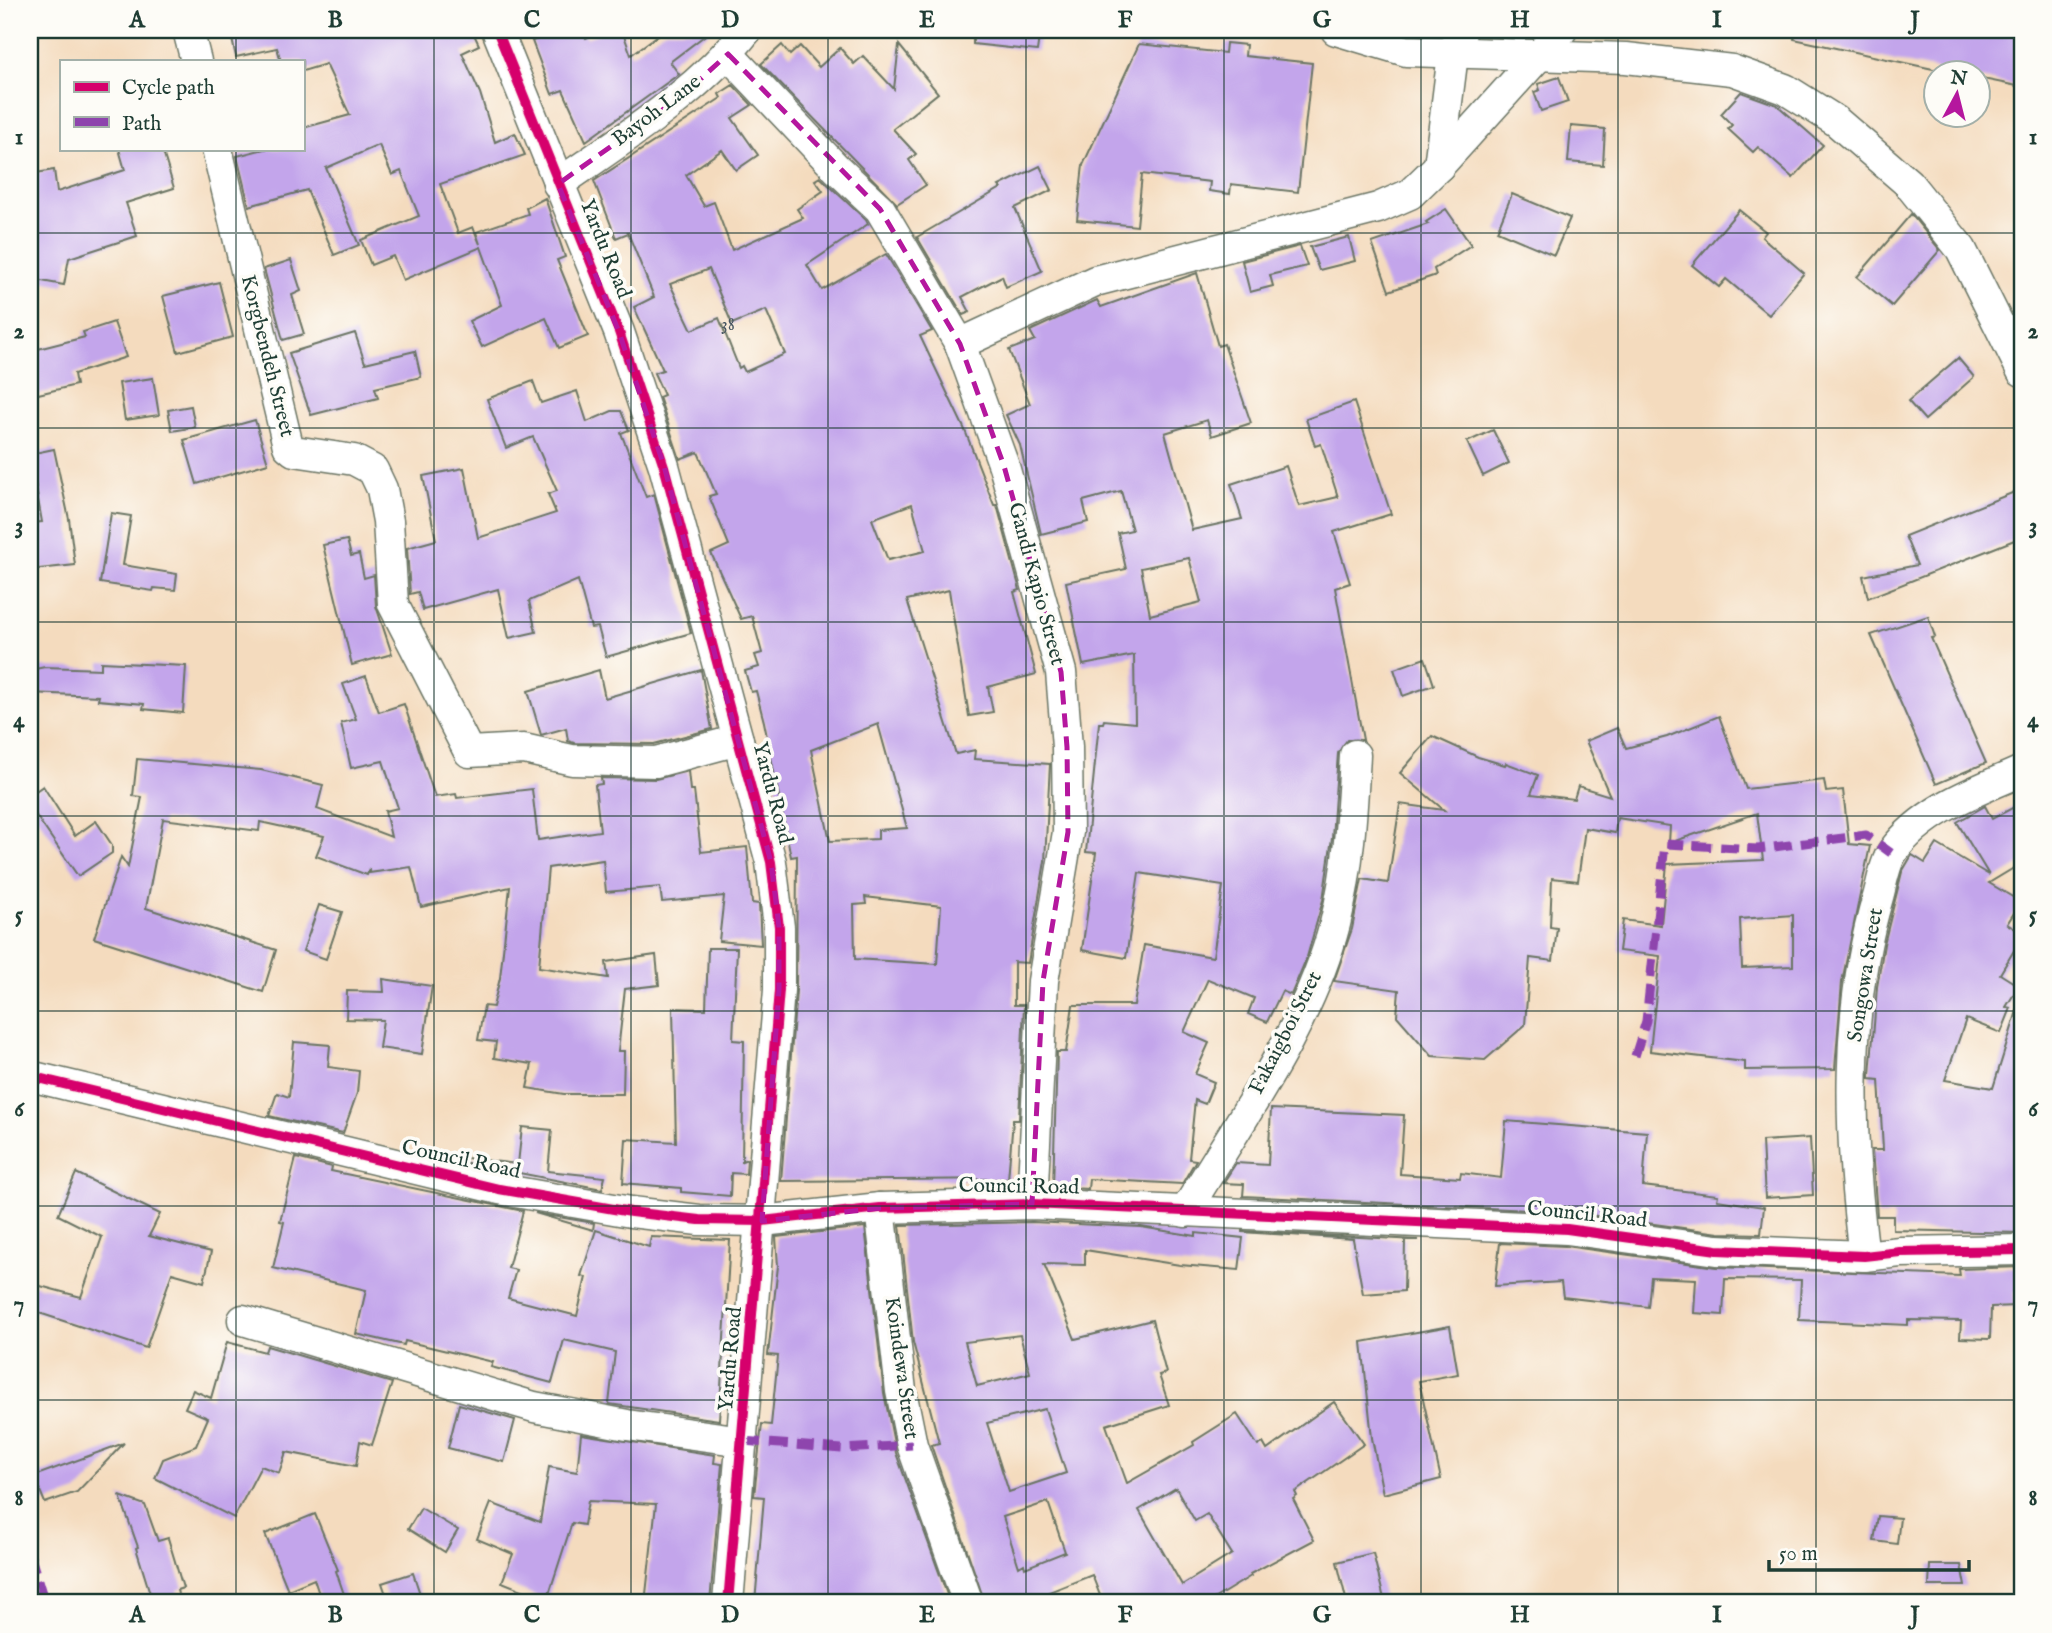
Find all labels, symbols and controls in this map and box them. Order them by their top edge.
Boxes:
text: A [128,6,146,35]
text: B [327,6,343,35]
text: C [524,6,541,35]
text: D [721,6,739,35]
text: E [919,6,935,35]
text: F [1118,6,1133,35]
text: G [1313,6,1332,35]
text: H [1510,6,1530,35]
text: I [1712,6,1722,35]
text: J [1907,6,1920,35]
legend [60,60,304,150]
north arrow [1923,60,1993,130]
text: N [1948,66,1969,92]
street label: Bayoh Lane [607,69,707,153]
text: Cycle path [122,75,215,102]
text: Path [122,111,161,138]
text: 1 [15,123,23,152]
text: 1 [2029,123,2037,152]
street label: Yardu Road [573,195,637,303]
street label: Korgbendeh Street [234,272,300,440]
house number: 38 [721,314,735,337]
text: 2 [14,317,25,346]
text: 2 [2028,317,2039,346]
street label: Gandi Kapio Street [1001,500,1071,668]
text: 3 [15,512,23,541]
text: 3 [2029,512,2037,541]
text: 4 [13,706,25,735]
text: 4 [2027,706,2039,735]
street label: Yardu Road [745,739,799,848]
text: 5 [15,901,24,930]
text: 5 [2029,901,2038,930]
street label: Songowa Street [1842,906,1890,1044]
street label: Fakaigboi Stret [1243,967,1329,1099]
text: 6 [14,1095,25,1124]
text: 6 [2028,1095,2039,1124]
street label: Council Road [399,1134,524,1186]
street label: Council Road [958,1172,1080,1202]
street label: Council Road [1526,1195,1649,1235]
text: 7 [14,1290,24,1319]
text: 7 [2028,1290,2038,1319]
street label: Koindewa Street [878,1295,924,1441]
street label: Yardu Road [713,1305,749,1412]
text: 8 [14,1484,24,1513]
text: 8 [2028,1484,2038,1513]
scale bar [1769,1528,1968,1572]
text: 50 m [1779,1541,1818,1568]
text: A [128,1601,146,1630]
text: B [327,1601,343,1630]
text: C [524,1601,541,1630]
text: D [721,1601,739,1630]
text: E [919,1601,935,1630]
text: F [1118,1601,1133,1630]
text: G [1313,1601,1332,1630]
text: H [1510,1601,1530,1630]
text: I [1712,1601,1722,1630]
text: J [1907,1601,1920,1630]

